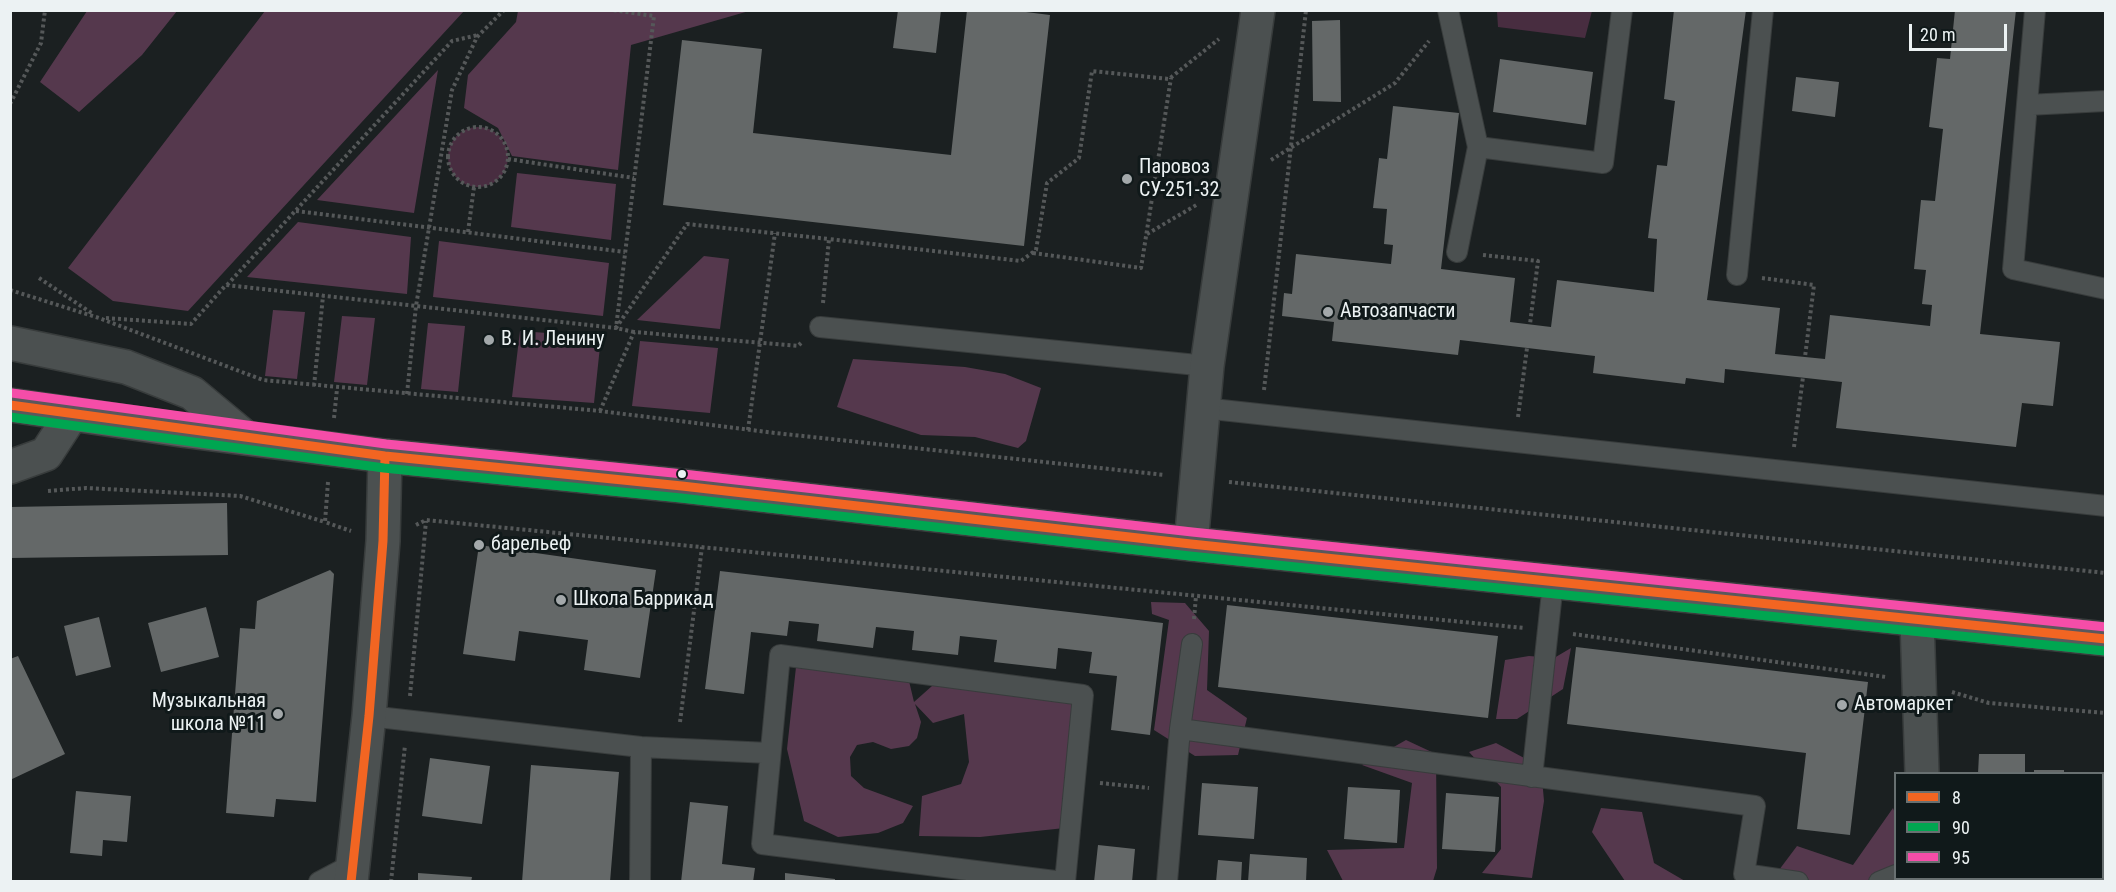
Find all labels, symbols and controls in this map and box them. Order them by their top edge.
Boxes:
scale bar [1912,12,2010,50]
text: 20 m [1920,24,1955,45]
place label: Паровоз СУ-251-32 [1139,156,1219,203]
marker: Паровоз СУ-251-32 [1120,172,1134,186]
place label: Автозапчасти [1340,300,1455,324]
marker: Автозапчасти [1321,305,1335,319]
place label: В. И. Ленину [501,328,605,352]
marker: В. И. Ленину [482,333,496,347]
unlabelled marker [676,468,688,480]
place label: барельеф [491,533,571,557]
marker: барельеф [472,538,486,552]
place label: Школа Баррикад [573,588,713,612]
marker: Школа Баррикад [554,593,568,607]
place label: Музыкальная школа №11 [152,690,266,737]
place label: Автомаркет [1854,693,1953,717]
marker: Автомаркет [1835,698,1849,712]
marker: Музыкальная школа №11 [271,707,285,721]
legend [1894,772,2104,880]
text: 8 [1952,787,1961,808]
text: 90 [1952,817,1970,838]
text: 95 [1952,847,1970,868]

